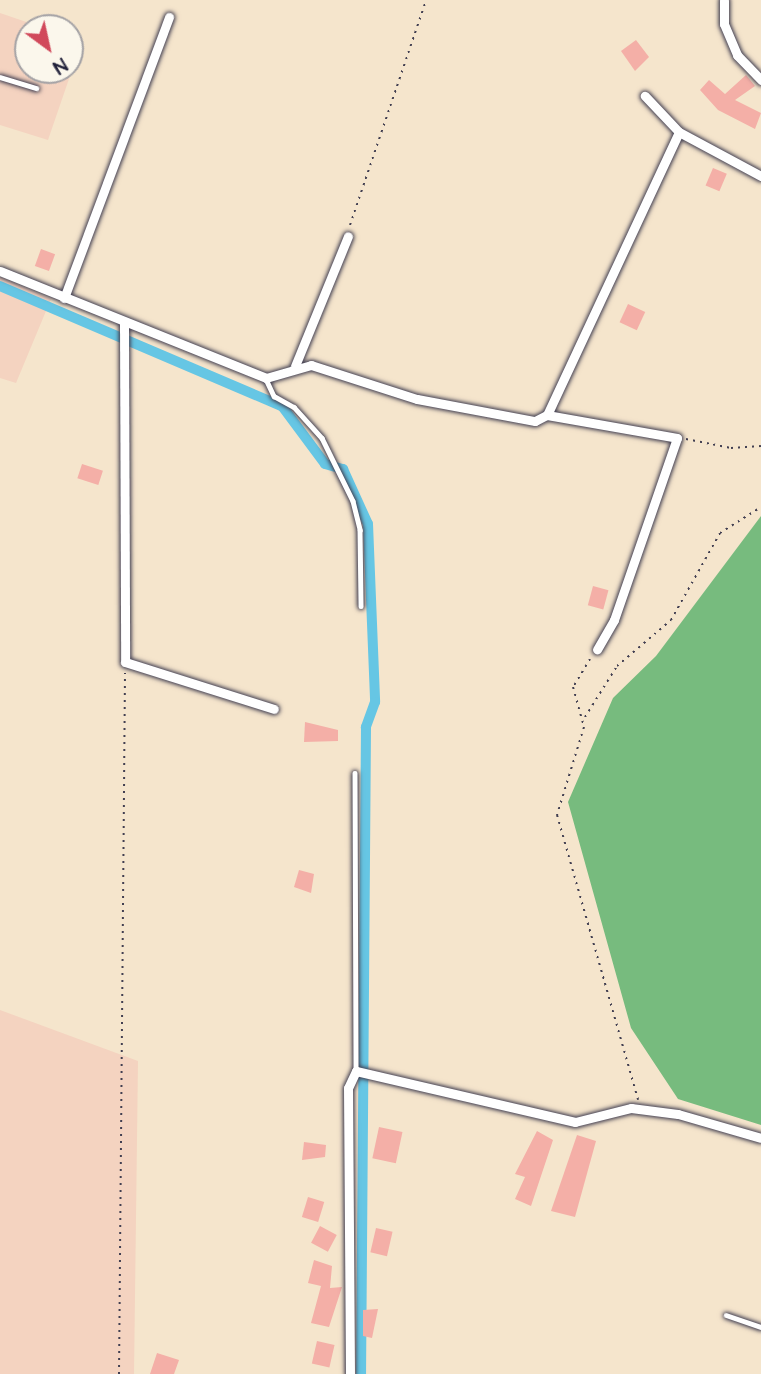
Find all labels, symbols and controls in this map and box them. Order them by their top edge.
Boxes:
north arrow [14,14,84,84]
text: N [47,51,72,80]

